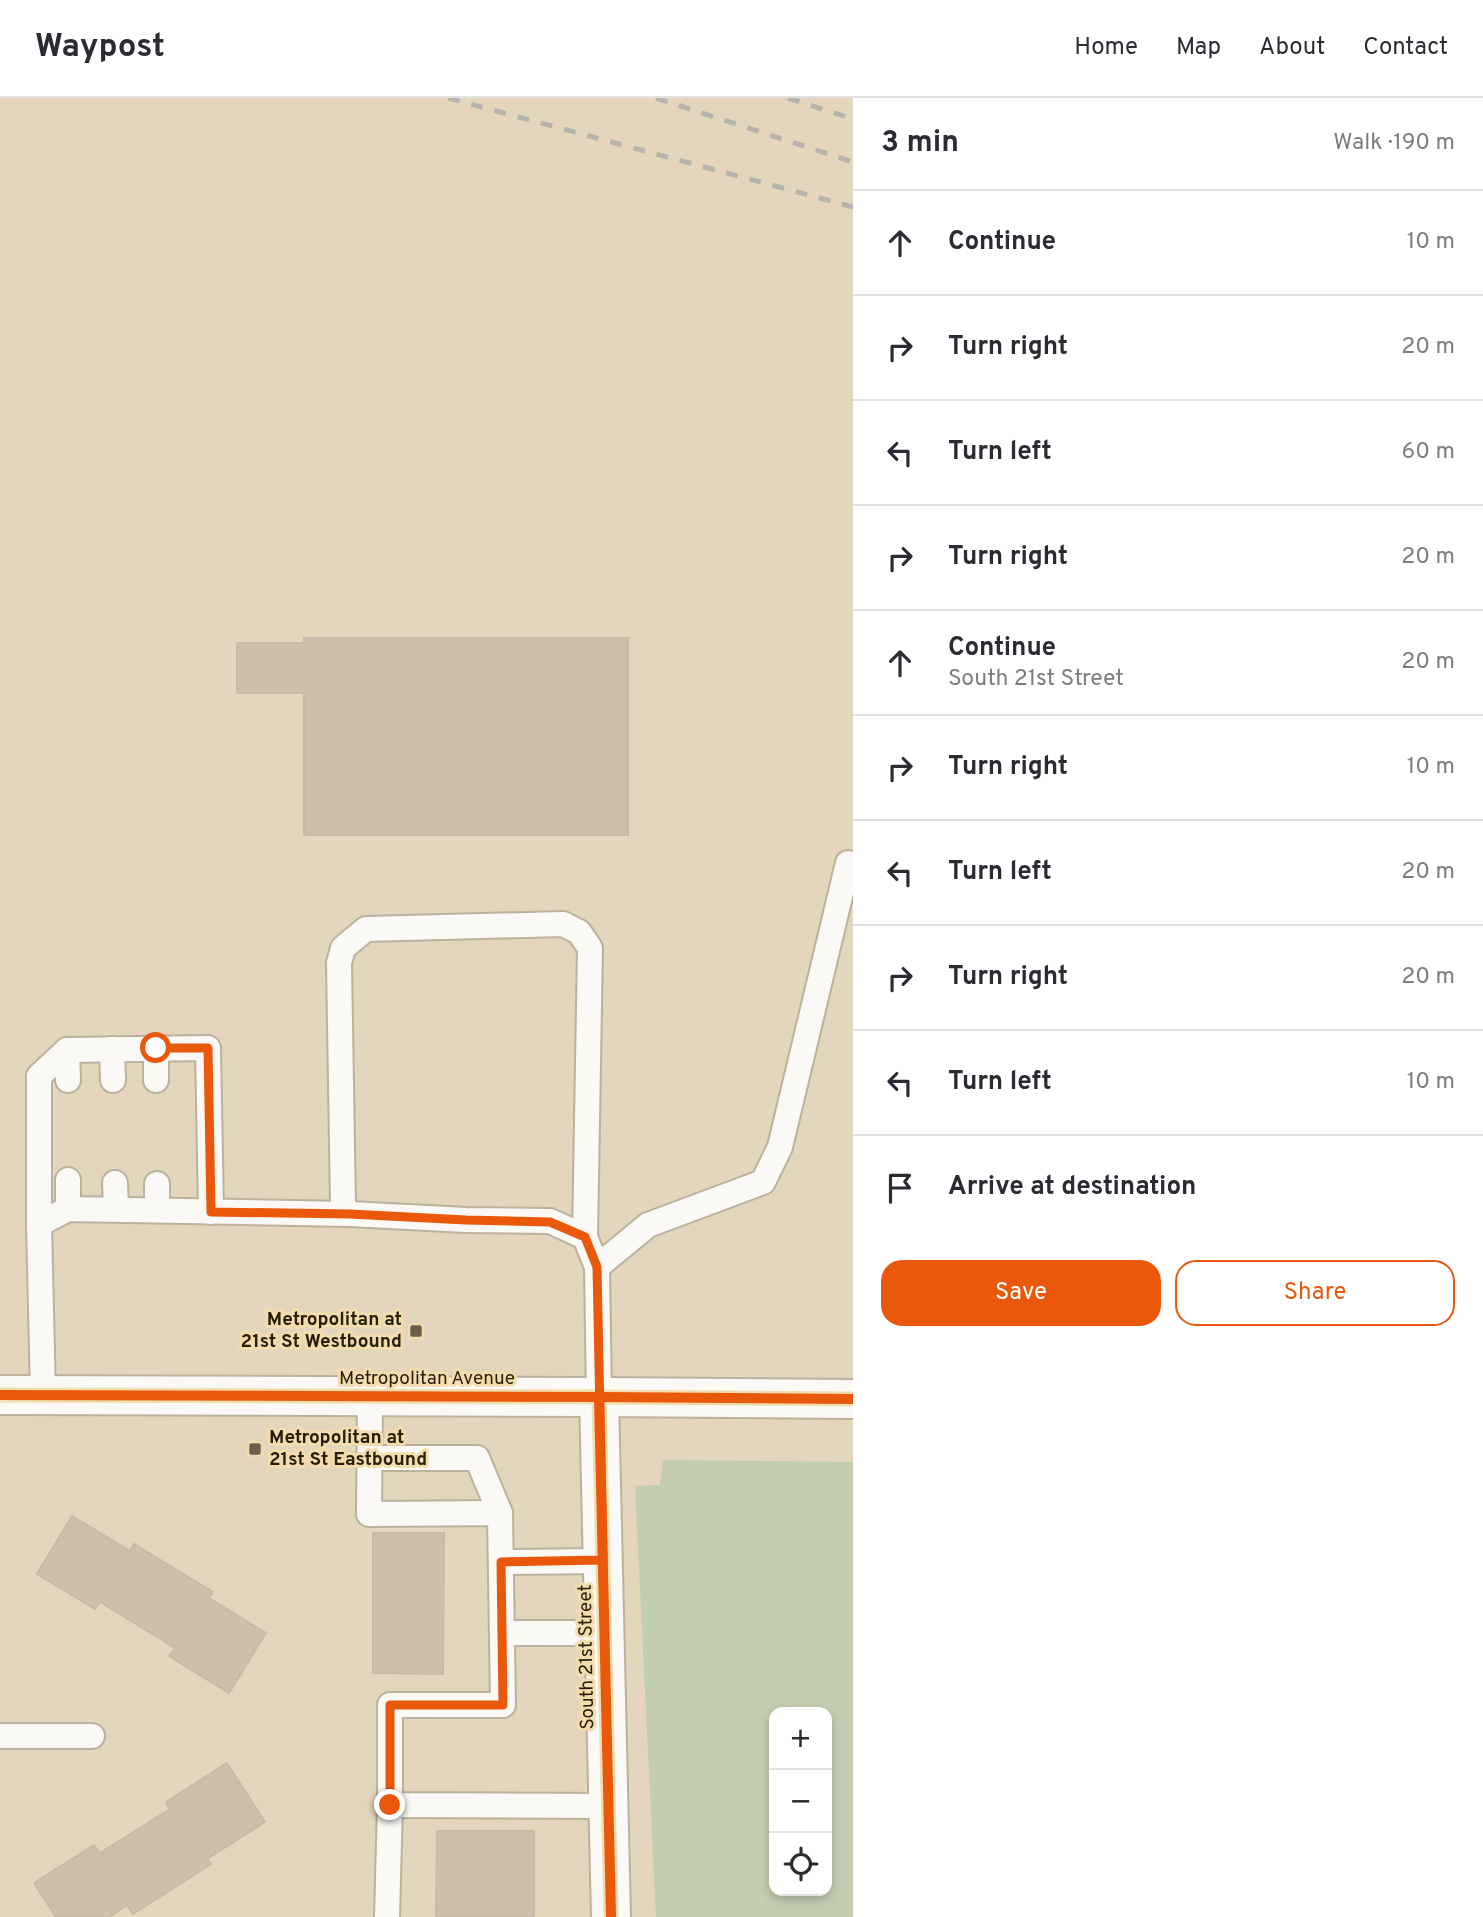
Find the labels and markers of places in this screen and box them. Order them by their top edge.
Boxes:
place label: Metropolitan at 21st St Westbound [241,1308,402,1354]
marker: Metropolitan at 21st St Westbound [408,1323,424,1339]
place label: Metropolitan at 21st St Eastbound [269,1426,427,1472]
marker: Metropolitan at 21st St Eastbound [247,1441,263,1457]

